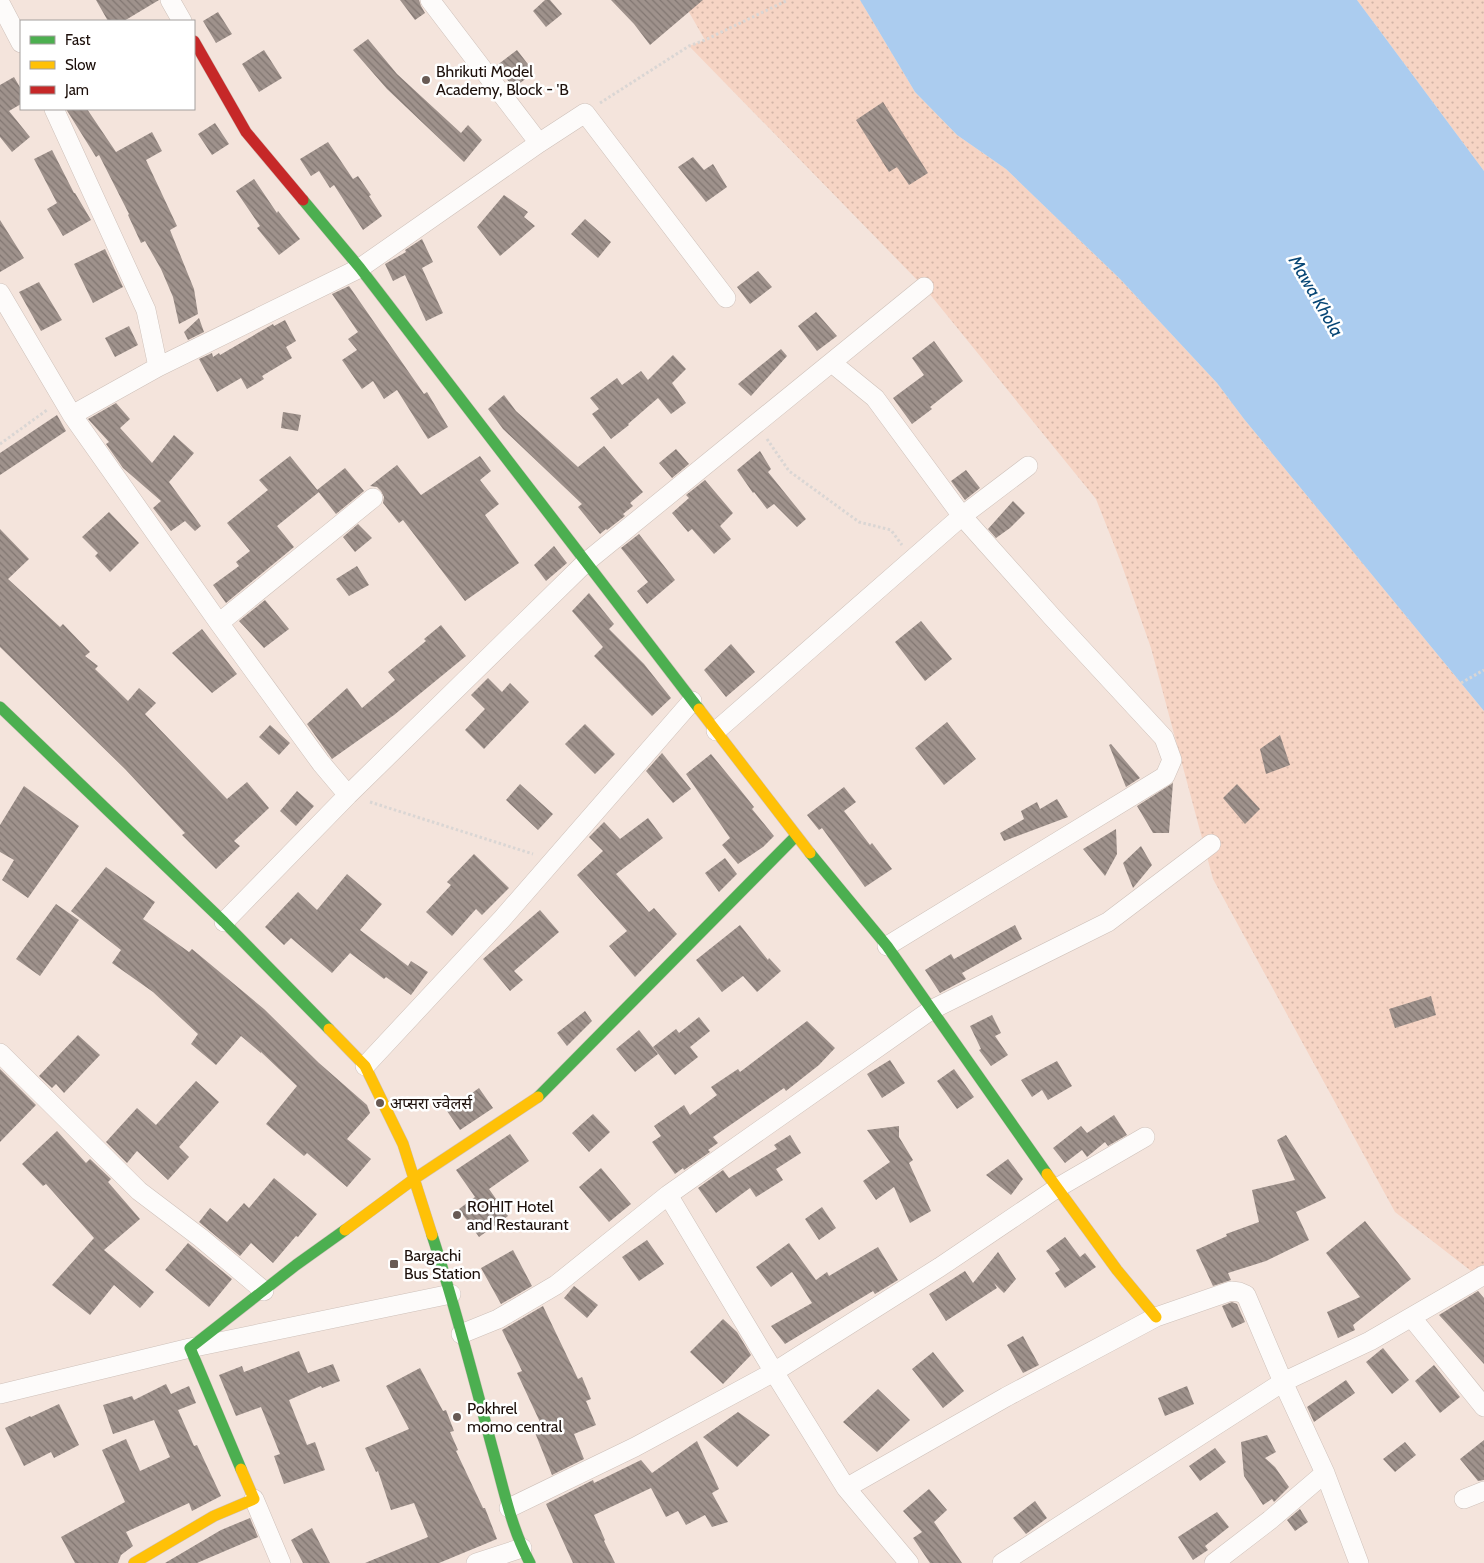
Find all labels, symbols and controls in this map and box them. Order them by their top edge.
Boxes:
legend [20,20,195,110]
text: Fast [65,31,90,49]
text: Slow [65,56,96,74]
place label: Bhrikuti Model Academy, Block - 'B [436,62,569,99]
marker: Bhrikuti Model Academy, Block - 'B [420,74,432,86]
text: Jam [64,81,89,99]
water label: Mawa Khola [1283,251,1348,341]
place label: अप्सरा ज्वेलर्स [390,1094,473,1113]
marker: अप्सरा ज्वेलर्स [374,1097,386,1109]
place label: ROHIT Hotel and Restaurant [467,1197,569,1234]
marker: ROHIT Hotel and Restaurant [451,1209,463,1221]
place label: Bargachi Bus Station [404,1246,481,1283]
marker: Bargachi Bus Station [388,1258,400,1270]
place label: Pokhrel momo central [467,1399,562,1436]
marker: Pokhrel momo central [451,1411,463,1423]

